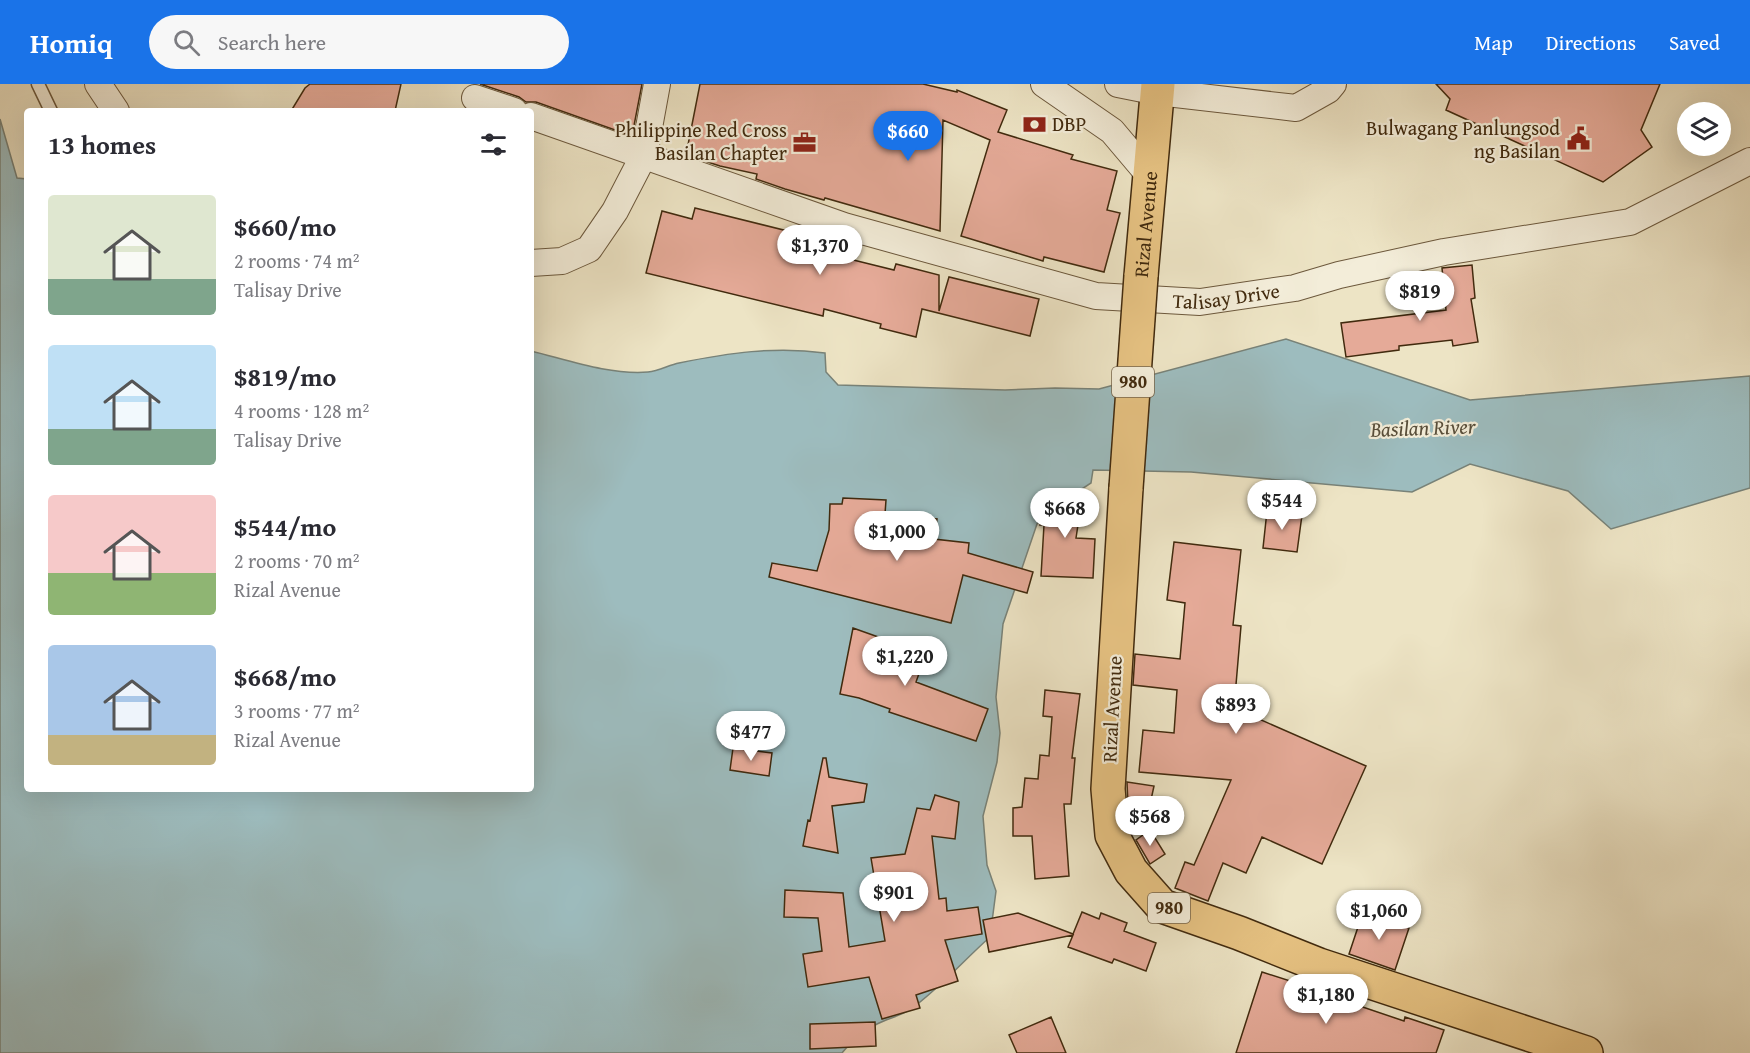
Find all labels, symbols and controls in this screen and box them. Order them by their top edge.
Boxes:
search box [149,15,569,69]
text: Homiq [30,22,113,63]
icon: search [170,26,203,59]
text: Search here [218,26,326,58]
text: Map [1474,27,1513,58]
text: Directions [1546,27,1636,58]
text: Saved [1669,27,1720,58]
map controls [1677,102,1731,156]
button: layers [1677,102,1731,156]
place label: DBP [1052,109,1086,138]
pin: $660 [872,111,944,162]
bank icon: DBP [1021,111,1047,137]
place label: Bulwagang Panlungsod ng Basilan [1366,113,1560,165]
place label: Philippine Red Cross Basilan Chapter [615,115,787,167]
text: $660 [887,116,929,145]
text: 13 homes [48,125,156,164]
public building icon: Bulwagang Panlungsod ng Basilan [1565,126,1591,152]
icon: filters [477,128,510,161]
office icon: Philippine Red Cross Basilan Chapter [792,129,818,155]
street label: Rizal Avenue [1126,170,1164,279]
text: $660/mo [234,207,336,246]
icon: home [96,219,168,291]
pin: $1,370 [771,225,869,276]
text: $1,370 [791,230,849,259]
text: 2 rooms · 74 m² [234,246,360,275]
pin: $819 [1384,271,1456,322]
text: Talisay Drive [234,275,342,304]
street label: Talisay Drive [1172,275,1282,316]
text: $819 [1399,276,1441,305]
text: $819/mo [234,357,336,396]
road number: 980 [1112,367,1154,397]
icon: home [96,369,168,441]
text: 4 rooms · 128 m² [234,396,369,425]
water label: Basilan River [1369,410,1477,445]
text: Talisay Drive [234,425,342,454]
pin: $544 [1246,480,1318,531]
text: $544 [1261,485,1303,514]
pin: $668 [1029,488,1101,539]
text: $668 [1044,493,1086,522]
text: $544/mo [234,507,336,546]
pin: $1,000 [848,511,946,562]
text: $1,000 [868,516,926,545]
icon: home [96,519,168,591]
text: 2 rooms · 70 m² [234,546,360,575]
text: Rizal Avenue [234,575,341,604]
pin: $1,220 [856,636,954,687]
text: $1,220 [876,641,934,670]
street label: Rizal Avenue [1094,655,1129,763]
text: $668/mo [234,657,336,696]
icon: home [96,669,168,741]
pin: $893 [1200,684,1272,735]
text: $893 [1215,689,1257,718]
text: 3 rooms · 77 m² [234,696,360,725]
pin: $477 [715,711,787,762]
text: $477 [730,716,772,745]
text: Rizal Avenue [234,725,341,754]
pin: $568 [1114,796,1186,847]
text: $568 [1129,801,1171,830]
pin: $901 [858,872,930,923]
text: $901 [873,877,915,906]
pin: $1,060 [1330,890,1428,941]
road number: 980 [1148,893,1190,923]
text: $1,060 [1350,895,1408,924]
pin: $1,180 [1277,974,1375,1025]
text: $1,180 [1297,979,1355,1008]

